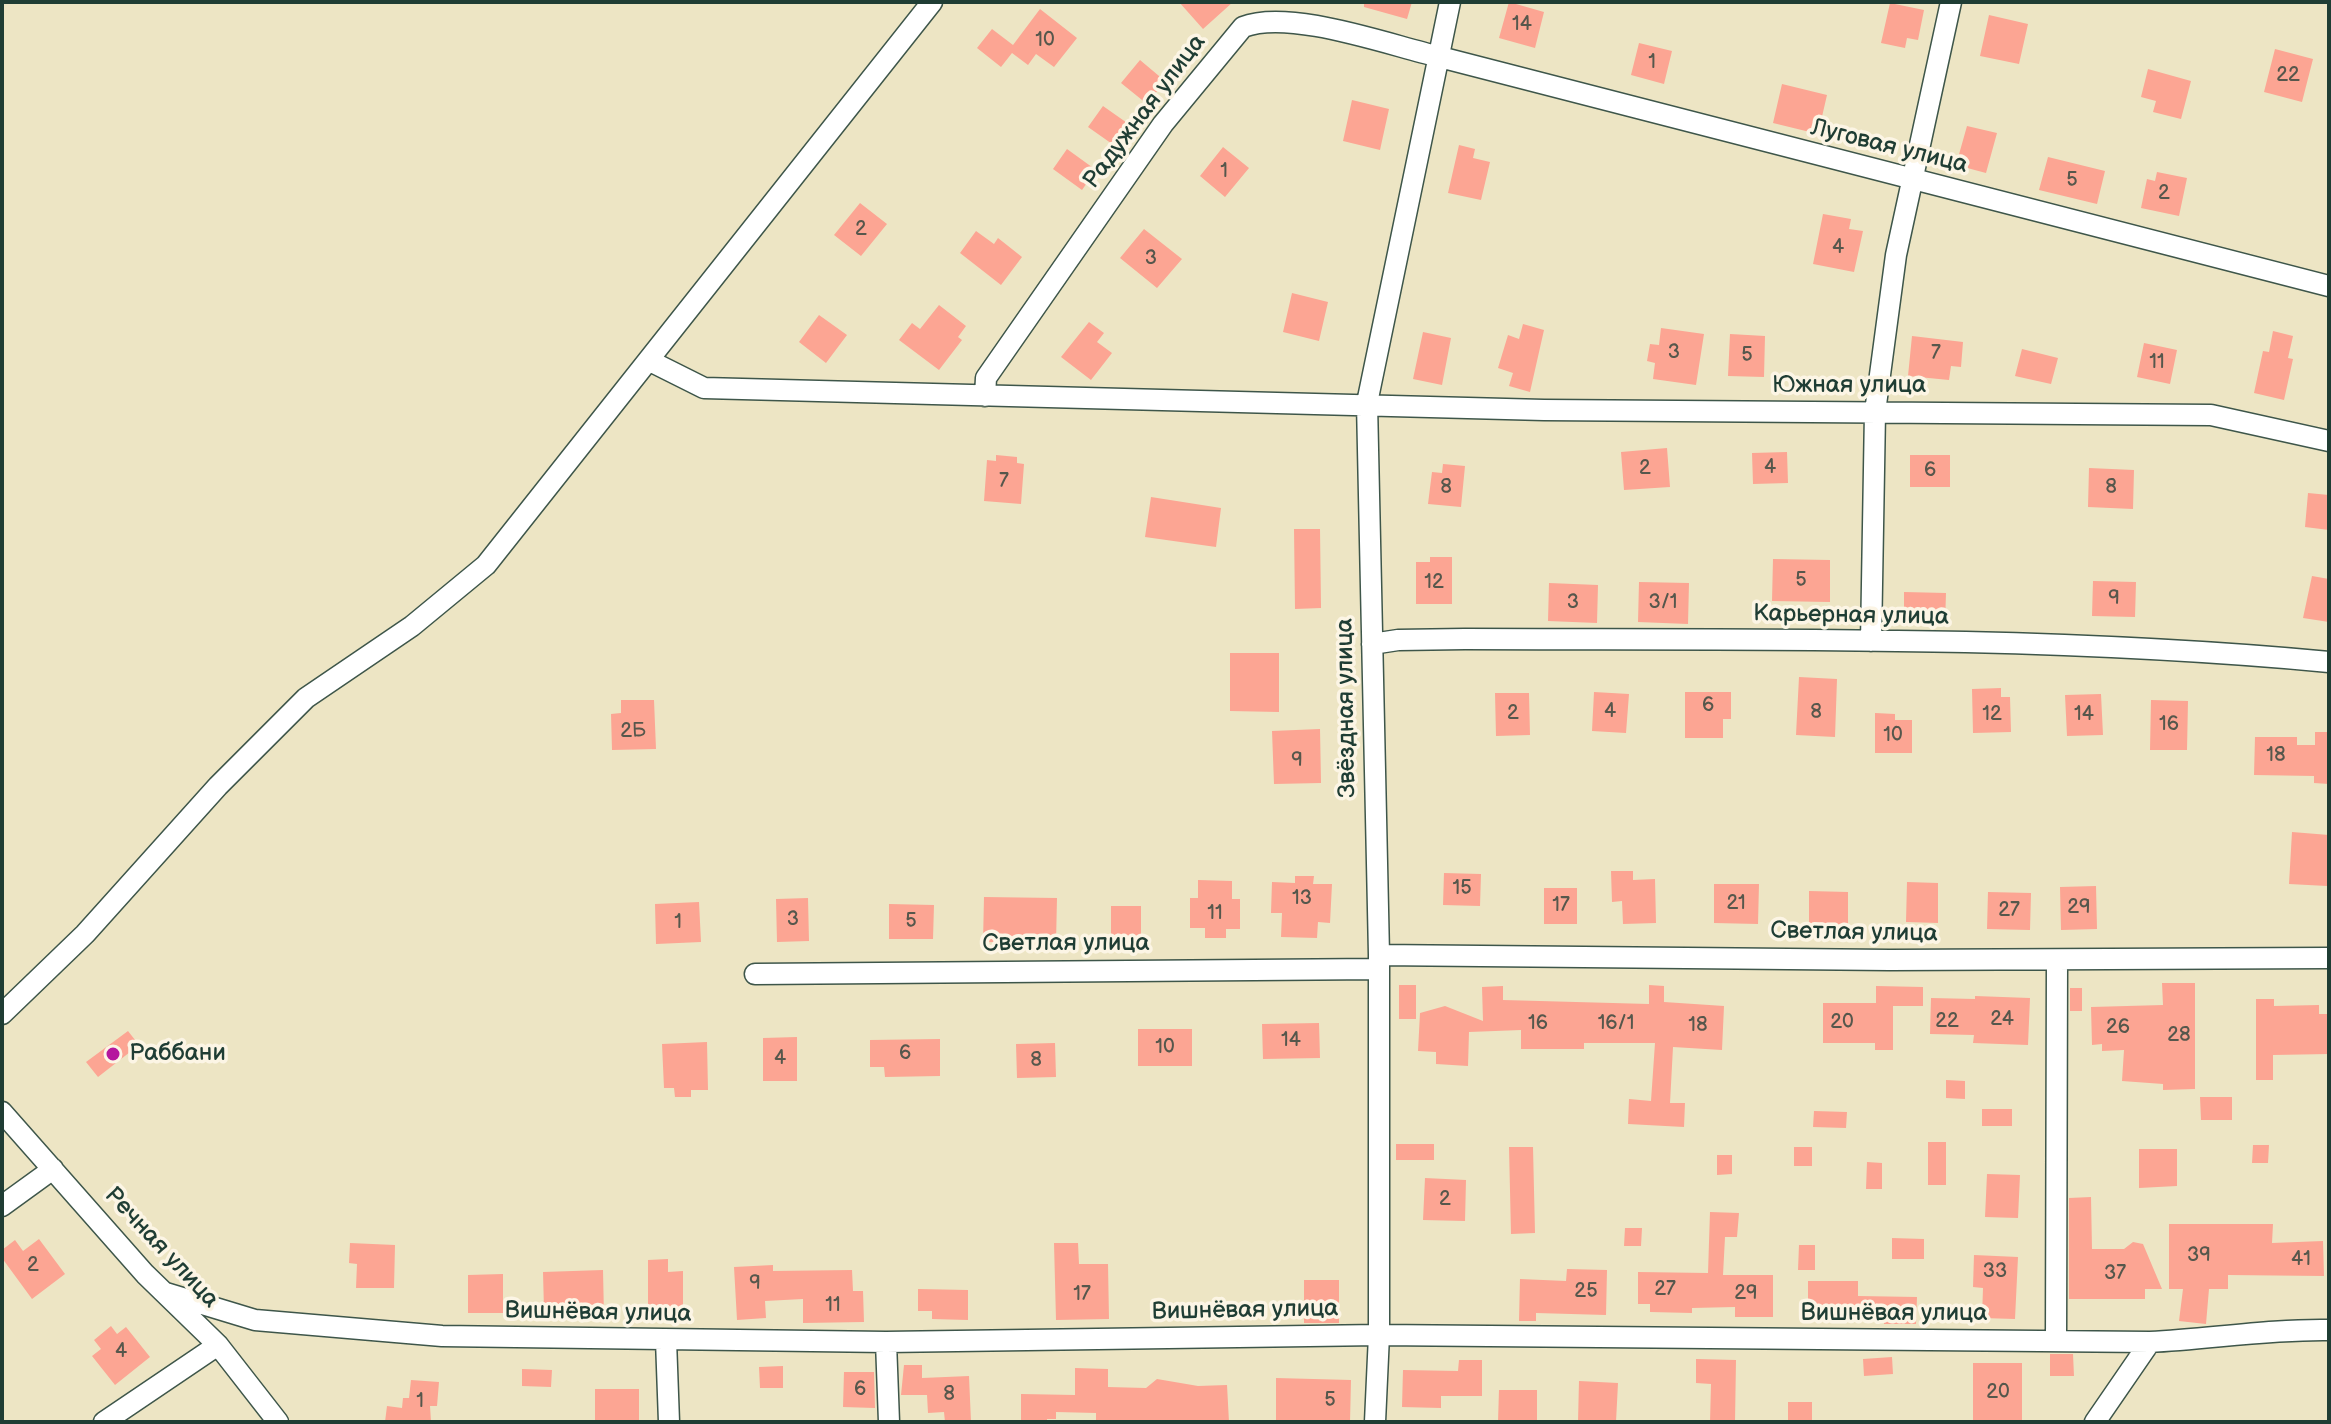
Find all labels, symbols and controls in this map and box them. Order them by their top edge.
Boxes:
house number: 14 [1512,13,1532,37]
house number: 10 [1035,29,1055,53]
street label: Радужная улица [1078,29,1212,195]
house number: 1 [1648,51,1656,75]
house number: 22 [2276,64,2300,88]
street label: Луговая улица [1808,114,1970,180]
house number: 1 [1220,160,1228,184]
house number: 5 [2066,169,2078,193]
house number: 2 [2158,182,2170,206]
house number: 2 [855,218,867,242]
house number: 4 [1832,236,1844,260]
house number: 3 [1145,247,1157,271]
house number: 3 [1668,341,1680,365]
house number: 7 [1931,342,1941,366]
house number: 5 [1741,344,1753,368]
house number: 11 [2149,351,2165,375]
street label: Южная улица [1772,372,1926,400]
house number: 4 [1764,456,1776,480]
house number: 2 [1639,457,1651,481]
house number: 6 [1924,459,1936,483]
house number: 7 [999,470,1009,494]
house number: 8 [1440,476,1452,500]
house number: 8 [2105,476,2117,500]
house number: 5 [1795,569,1807,593]
house number: 12 [1424,571,1444,595]
house number: 9 [2108,587,2120,611]
house number: 3 [1567,591,1579,615]
house number: 3/1 [1648,591,1678,615]
street label: Карьерная улица [1753,600,1949,632]
street label: Звёздная улица [1331,618,1363,798]
house number: 6 [1702,694,1714,718]
house number: 4 [1604,700,1616,724]
house number: 8 [1810,701,1822,725]
house number: 2 [1507,702,1519,726]
house number: 12 [1982,703,2002,727]
house number: 14 [2074,703,2094,727]
house number: 16 [2159,713,2179,737]
house number: 2Б [620,720,646,744]
house number: 10 [1883,724,1903,748]
house number: 18 [2266,744,2286,768]
house number: 9 [1291,749,1303,773]
house number: 15 [1452,877,1472,901]
house number: 13 [1292,887,1312,911]
house number: 21 [1726,892,1746,916]
house number: 17 [1552,894,1570,918]
house number: 29 [2067,896,2091,920]
house number: 27 [1998,899,2020,923]
house number: 11 [1207,902,1223,926]
house number: 3 [787,908,799,932]
house number: 5 [905,910,917,934]
house number: 1 [674,911,682,935]
street label: Светлая улица [1770,917,1938,949]
street label: Светлая улица [982,930,1150,958]
house number: 24 [1990,1008,2014,1032]
house number: 22 [1935,1010,1959,1034]
house number: 20 [1830,1011,1854,1035]
house number: 16 [1528,1012,1548,1036]
house number: 16/1 [1598,1012,1634,1036]
house number: 18 [1688,1014,1708,1038]
house number: 26 [2106,1016,2130,1040]
house number: 28 [2167,1024,2191,1048]
house number: 14 [1281,1029,1301,1053]
house number: 10 [1155,1036,1175,1060]
place label: Раббани [129,1040,226,1068]
house number: 6 [899,1042,911,1066]
marker: Раббани [104,1045,122,1063]
house number: 4 [774,1047,786,1071]
house number: 8 [1030,1049,1042,1073]
street label: Речная улица [98,1182,224,1314]
house number: 2 [1439,1188,1451,1212]
house number: 39 [2187,1244,2211,1268]
house number: 41 [2291,1248,2311,1272]
house number: 2 [27,1254,39,1278]
house number: 33 [1983,1260,2007,1284]
house number: 37 [2104,1262,2126,1286]
house number: 9 [749,1272,761,1296]
house number: 27 [1654,1278,1676,1302]
house number: 25 [1574,1280,1598,1304]
house number: 29 [1734,1282,1758,1306]
house number: 17 [1073,1283,1091,1307]
house number: 11 [825,1294,841,1318]
street label: Вишнёвая улица [1151,1295,1339,1327]
street label: Вишнёвая улица [504,1297,692,1329]
street label: Вишнёвая улица [1801,1300,1987,1328]
house number: 4 [115,1340,127,1364]
house number: 6 [854,1378,866,1402]
house number: 20 [1986,1381,2010,1405]
house number: 8 [943,1383,955,1407]
house number: 5 [1324,1389,1336,1413]
house number: 1 [416,1390,424,1414]

